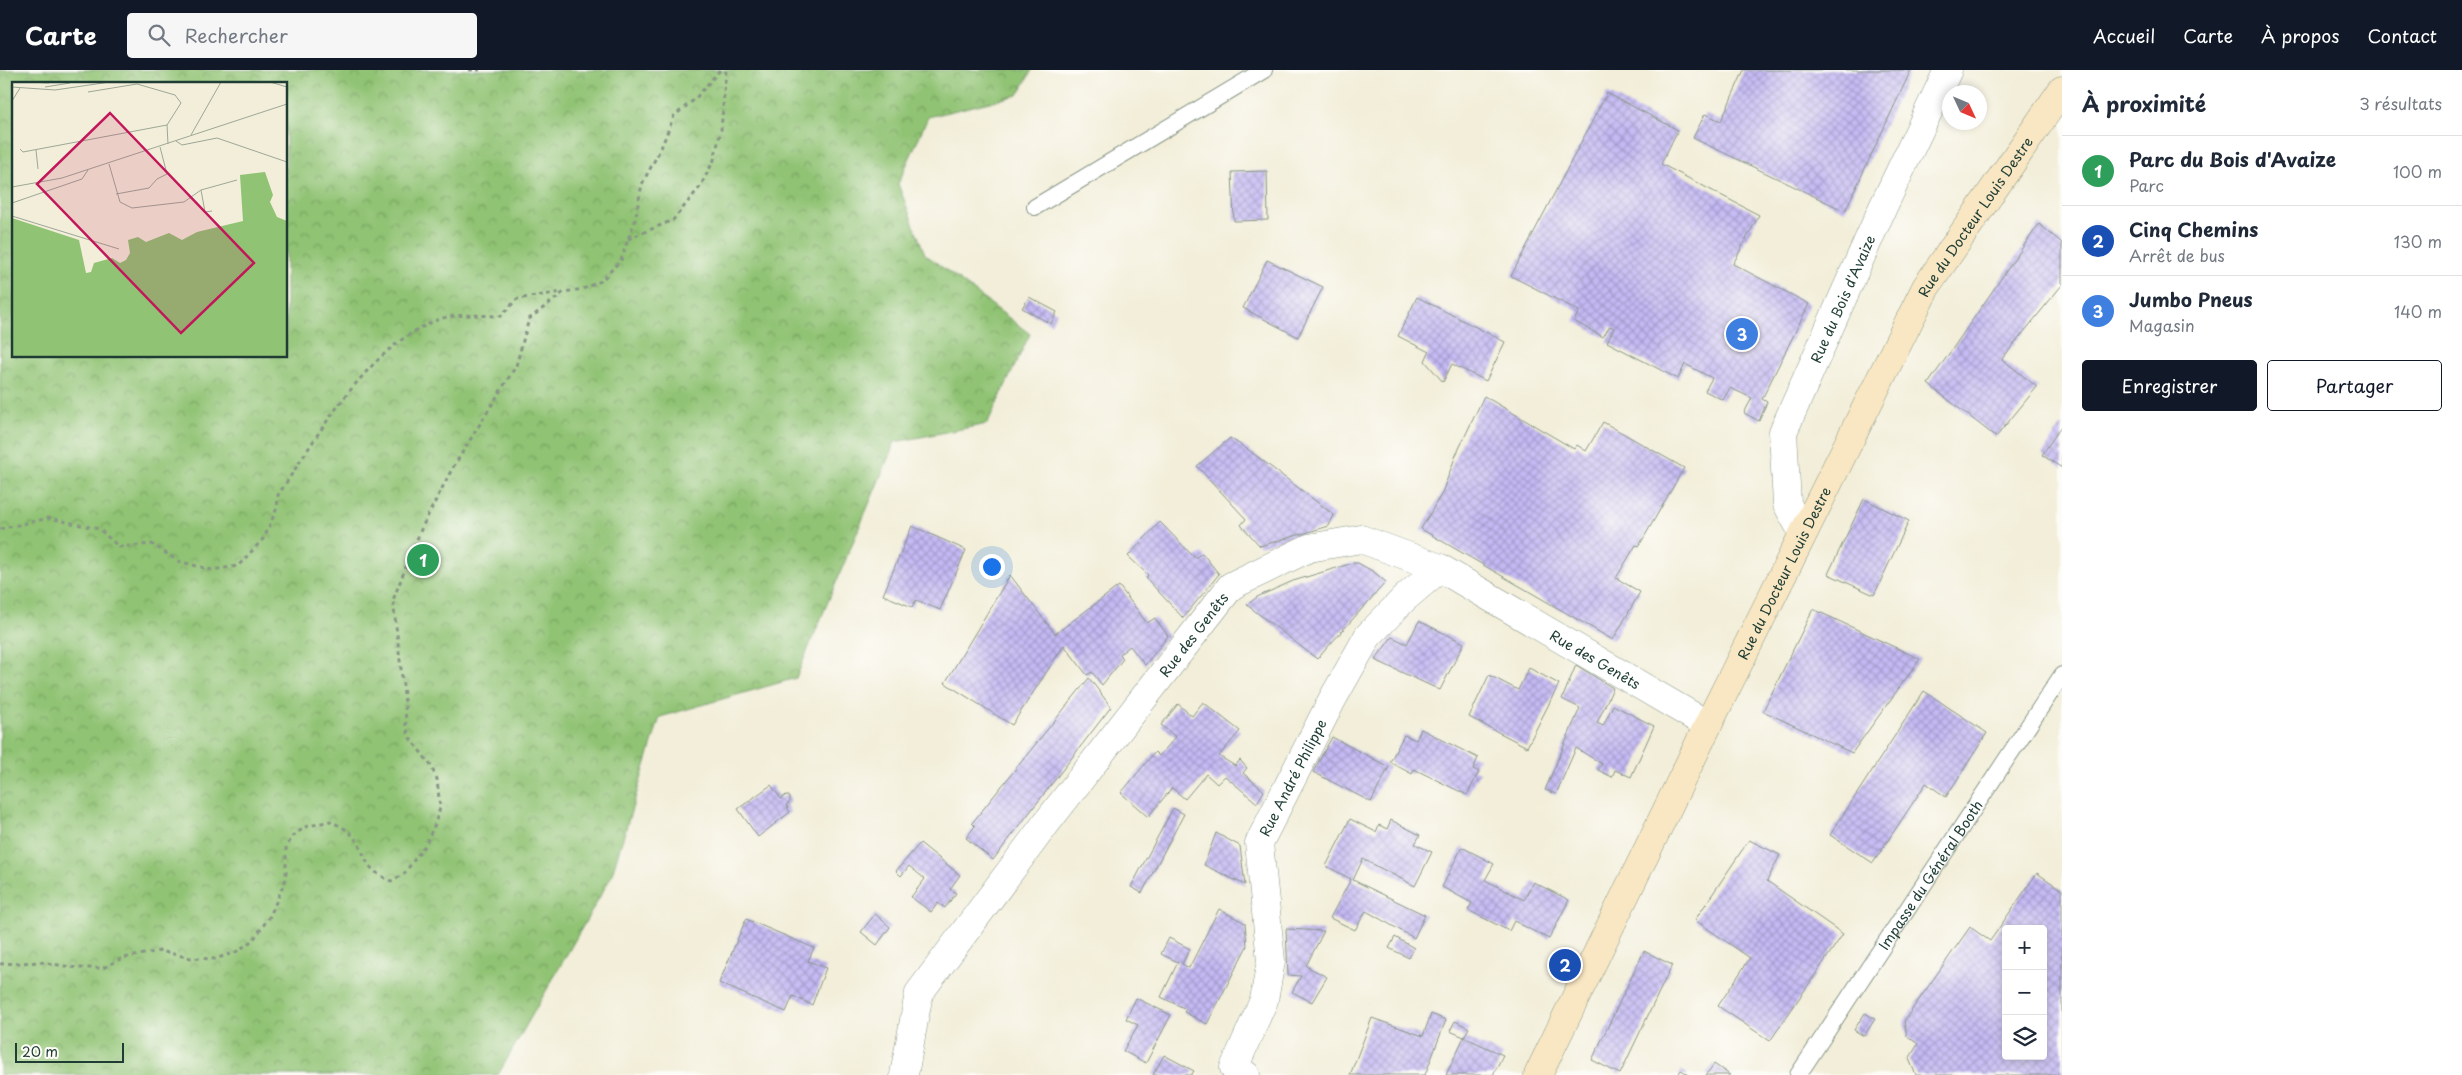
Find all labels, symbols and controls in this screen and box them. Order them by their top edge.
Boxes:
search box [127,13,477,58]
text: Carte [25,17,97,53]
icon: search [145,21,173,49]
text: Rechercher [185,21,288,49]
text: Accueil [2093,22,2155,49]
text: Carte [2183,22,2233,49]
text: À propos [2261,22,2339,49]
text: Contact [2367,22,2437,49]
inset map [12,82,288,358]
north arrow [1942,85,1987,130]
text: À proximité [2082,87,2206,119]
text: 3 résultats [2359,91,2442,115]
street label: Rue du Docteur Louis Destre [1912,132,2037,300]
text: Parc du Bois d'Avaize [2129,145,2336,173]
text: 1 [2094,159,2102,183]
text: 100 m [2393,159,2442,183]
text: Parc [2129,173,2164,197]
text: Cinq Chemins [2129,215,2258,243]
text: 2 [2092,229,2104,253]
text: 130 m [2394,229,2442,253]
street label: Rue du Bois d'Avaize [1805,231,1880,366]
text: Arrêt de bus [2129,243,2225,267]
text: Jumbo Pneus [2129,285,2253,313]
text: 3 [2093,299,2103,323]
text: 140 m [2394,299,2442,323]
text: Magasin [2129,313,2195,337]
pin: 3 [1726,315,1758,353]
button: Enregistrer [2082,360,2257,411]
button: Partager [2267,360,2442,411]
street label: Rue du Docteur Louis Destre [1732,483,1836,663]
pin: 1 [407,541,439,579]
your location [979,554,1005,580]
street label: Rue des Genêts [1154,587,1233,681]
street label: Rue des Genêts [1546,624,1645,694]
street label: Rue André Philippe [1254,715,1331,840]
street label: Impasse du Général Booth [1873,796,1987,954]
map controls [2002,925,2047,1060]
button: + [2002,925,2047,970]
pin: 2 [1549,946,1581,984]
button: − [2002,970,2047,1015]
button: layers [2002,1015,2047,1060]
scale bar [15,1040,124,1063]
text: 20 m [22,1041,58,1062]

